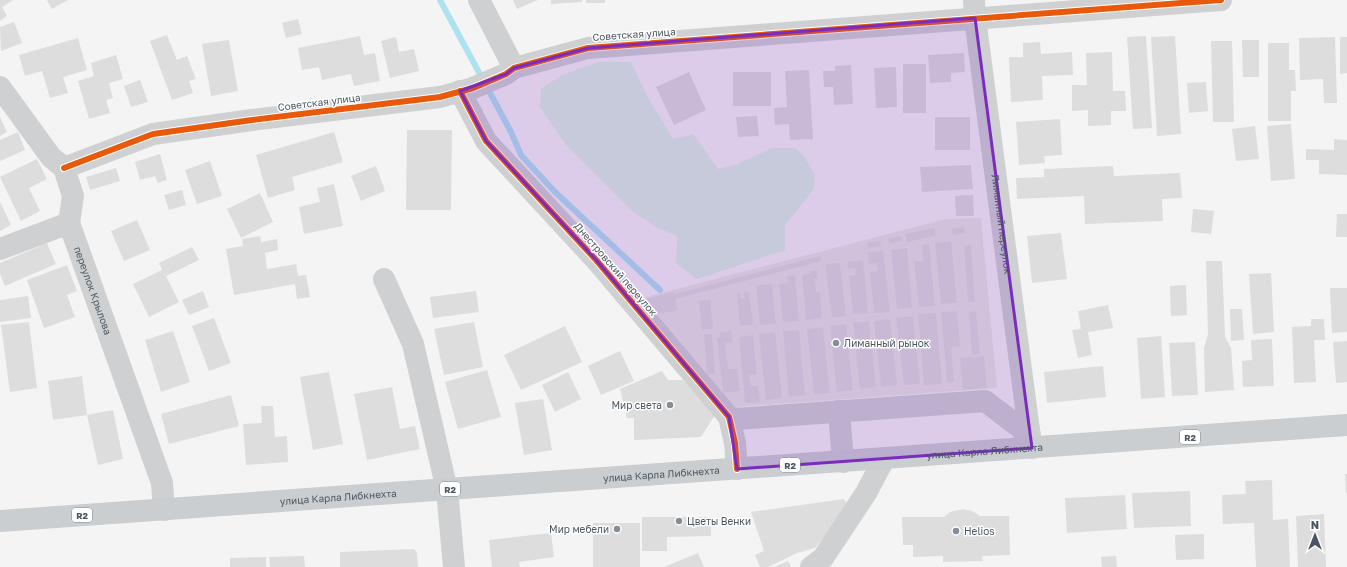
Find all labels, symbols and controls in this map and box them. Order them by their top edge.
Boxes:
street label: Советская улица [592,25,676,43]
street label: Советская улица [277,91,361,113]
street label: Лиманный переулок [989,173,1015,275]
street label: Днестровский переулок [572,220,660,318]
street label: переулок Крылова [72,245,114,336]
place label: Лиманный рынок [844,337,930,349]
marker: Лиманный рынок [831,338,841,348]
place label: Мир света [612,399,662,411]
marker: Мир света [665,400,675,410]
road number: R2 [1180,430,1200,444]
street label: улица Карла Либкнехта [926,441,1043,461]
road number: R2 [780,458,800,472]
street label: улица Карла Либкнехта [603,464,720,484]
road number: R2 [440,482,460,496]
street label: улица Карла Либкнехта [279,487,397,507]
road number: R2 [72,508,92,522]
place label: Цветы Венки [687,515,751,527]
north arrow [1295,515,1335,555]
marker: Цветы Венки [674,516,684,526]
text: N [1311,518,1319,531]
place label: Мир мебели [549,523,609,535]
marker: Мир мебели [612,524,622,534]
place label: Helios [964,525,995,537]
marker: Helios [951,526,961,536]

